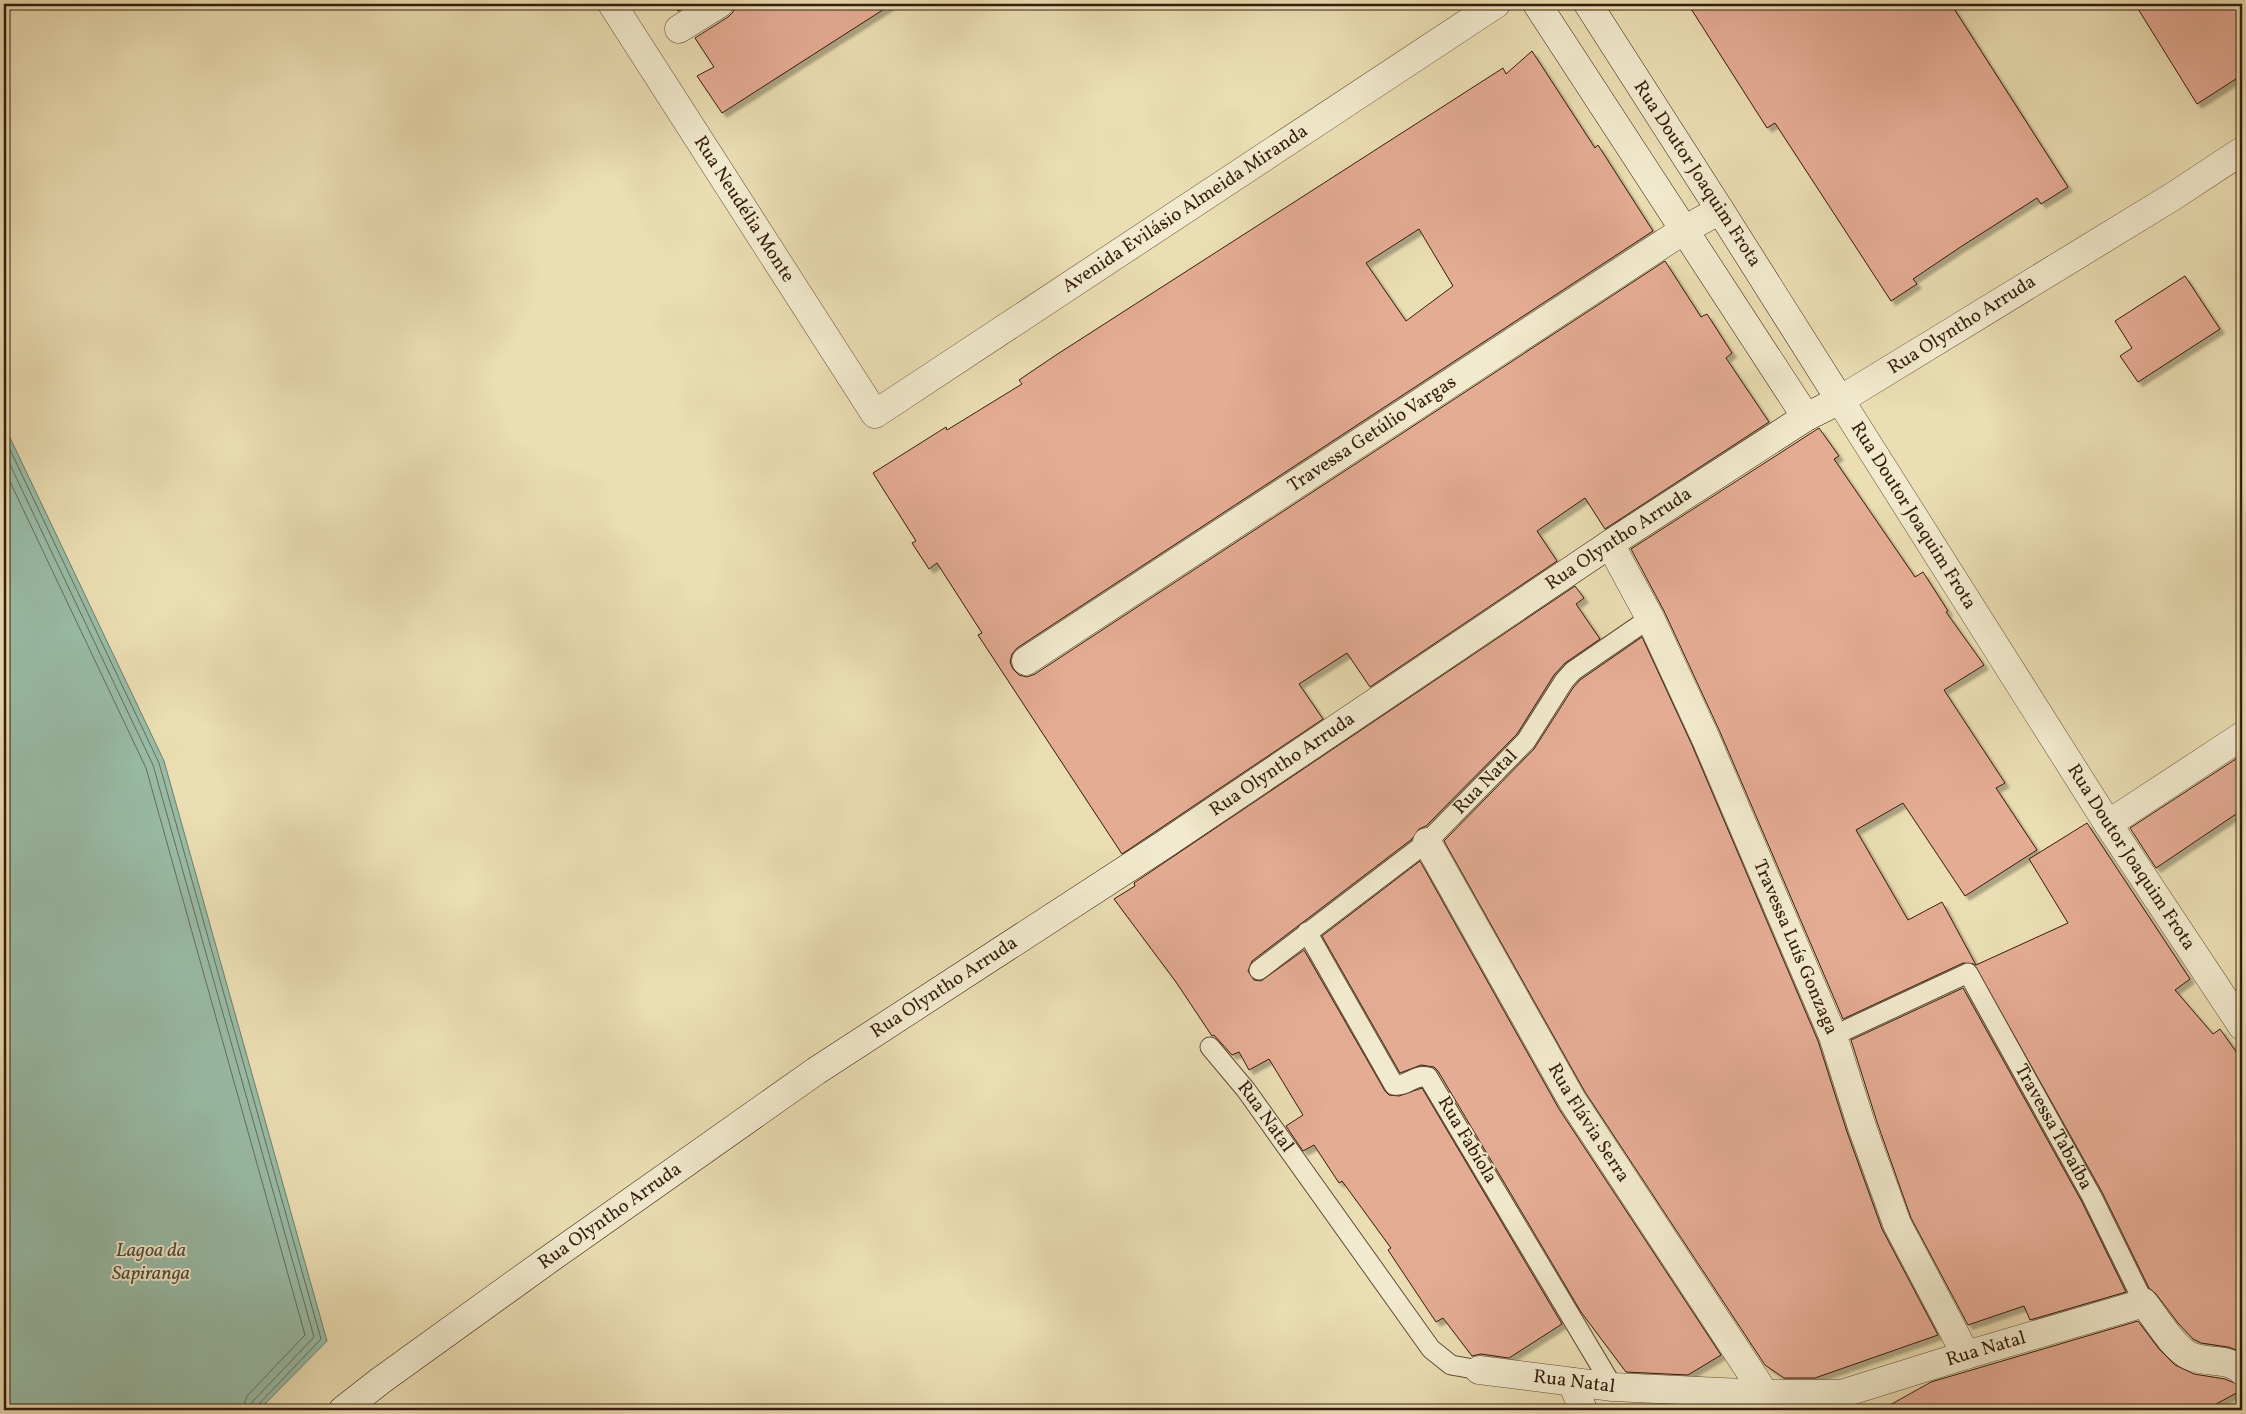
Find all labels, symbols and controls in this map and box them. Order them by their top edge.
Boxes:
street label: Rua Doutor Joaquim Frota [1627,76,1767,272]
street label: Avenida Evilásio Almeida Miranda [1057,119,1313,300]
street label: Rua Neudélia Monte [687,131,800,288]
street label: Rua Olyntho Arruda [1883,269,2041,381]
street label: Travessa Getúlio Vargas [1283,369,1462,499]
street label: Rua Doutor Joaquim Frota [1844,417,1982,615]
street label: Rua Olyntho Arruda [1540,481,1697,597]
street label: Rua Olyntho Arruda [1205,706,1360,823]
street label: Rua Natal [1448,744,1524,821]
street label: Rua Doutor Joaquim Frota [2060,759,2201,956]
street label: Travessa Luís Gonzaga [1746,856,1844,1039]
street label: Rua Olyntho Arruda [866,930,1023,1045]
street label: Rua Flávia Serra [1541,1059,1636,1188]
street label: Travessa Tabaíba [2008,1059,2099,1195]
street label: Rua Natal [1231,1075,1300,1158]
street label: Rua Fabíola [1431,1092,1503,1188]
street label: Rua Olyntho Arruda [533,1157,687,1276]
water label: Lagoa da Sapiranga [112,1237,190,1288]
street label: Rua Natal [1943,1325,2029,1373]
street label: Rua Natal [1532,1364,1617,1400]

